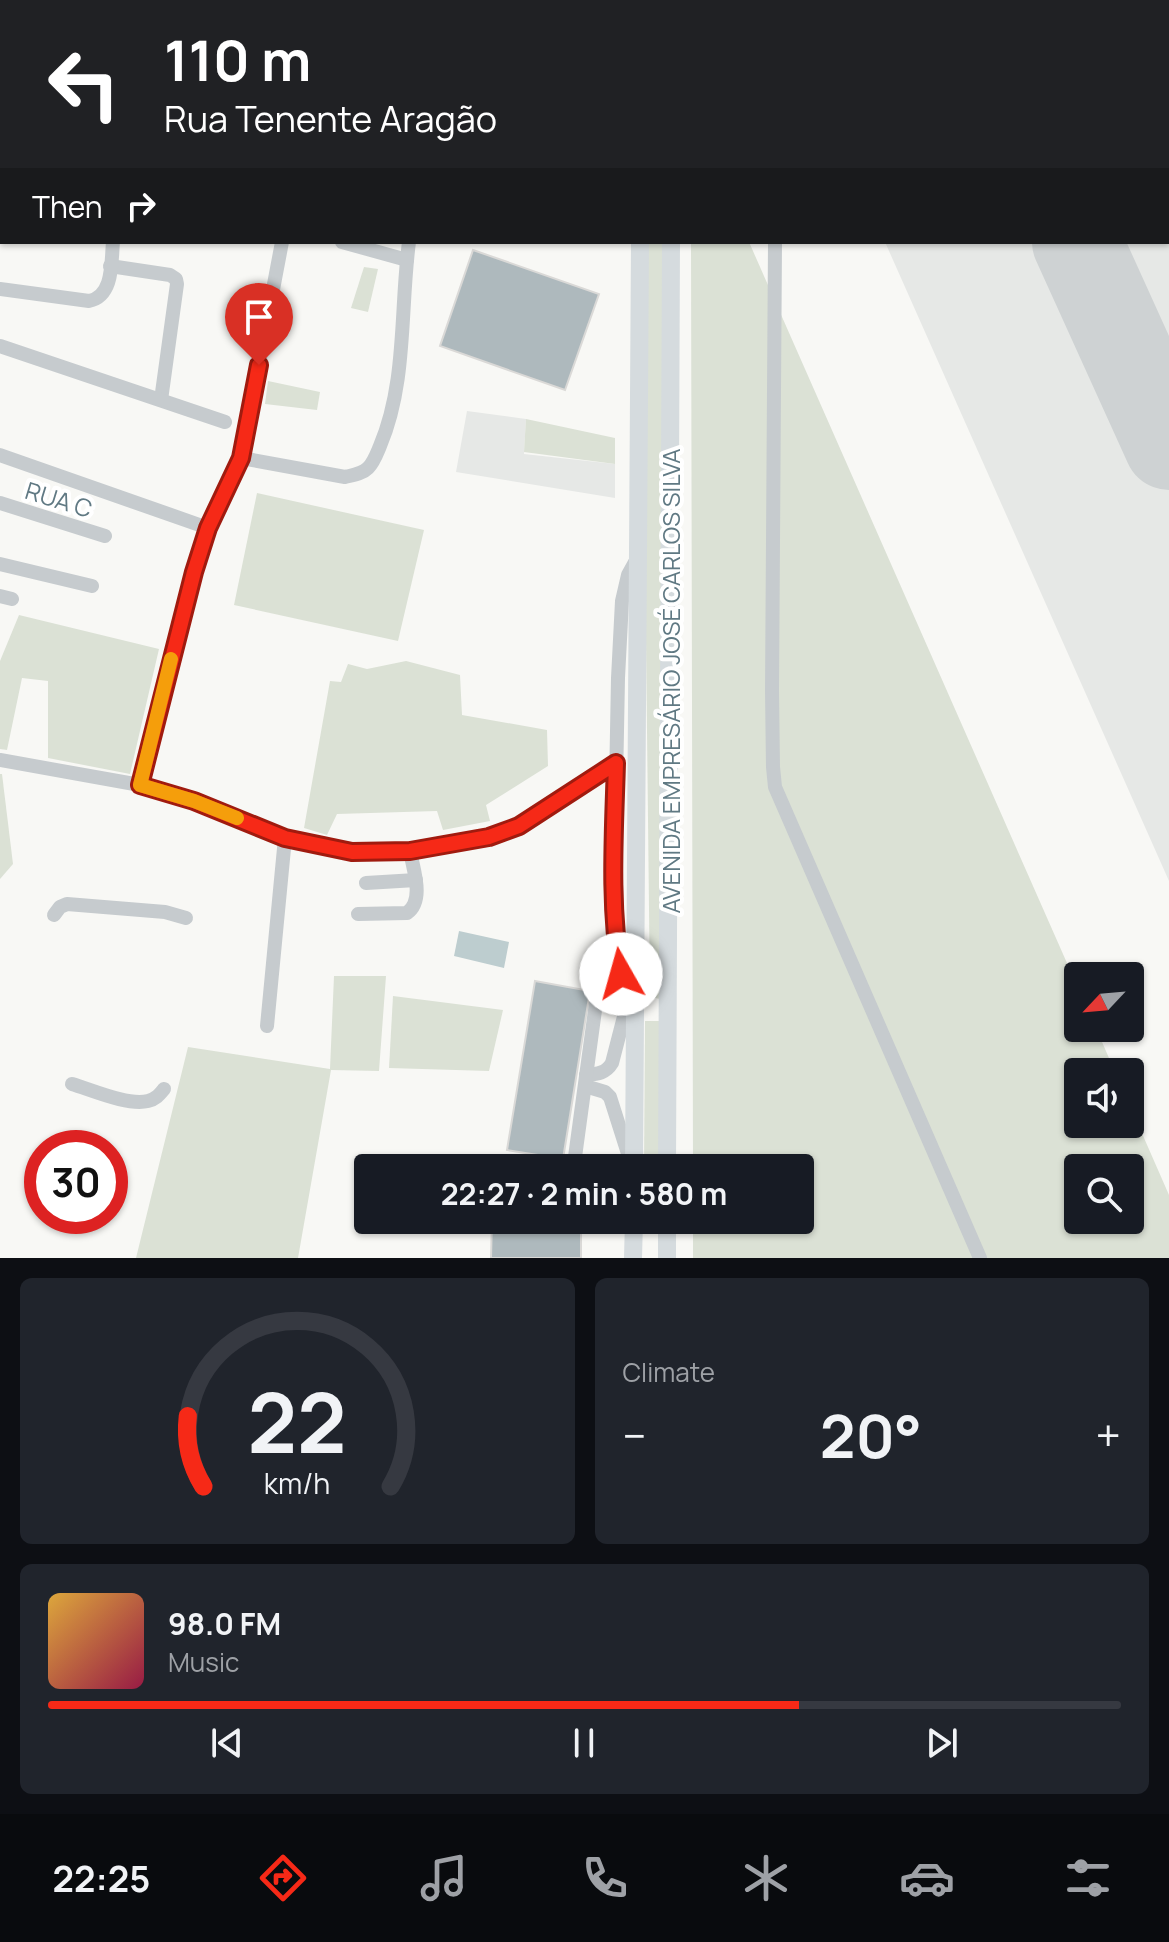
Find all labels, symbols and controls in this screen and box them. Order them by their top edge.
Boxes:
text: 110 m [164,21,311,98]
icon: left [32,32,136,136]
text: Rua Tenente Aragão [164,94,497,143]
icon: right [119,184,163,228]
text: Then [32,186,103,227]
pin [225,283,293,365]
icon: arrive [237,295,281,339]
street label: AVENIDA EMPRESÁRIO JOSÉ CARLOS SILVA [654,448,687,914]
street label: RUA C [21,473,97,525]
position arrow [579,932,663,1016]
north arrow [1064,962,1144,1042]
map controls [1064,962,1144,1234]
button: sound [1064,1058,1144,1138]
speed limit sign: 30 [24,1130,128,1234]
button: search [1064,1154,1144,1234]
text: 22:27 · 2 min · 580 m [441,1173,727,1214]
text: Climate [623,1354,715,1390]
text: 22 [248,1364,347,1478]
text: 20° [820,1394,922,1476]
text: − [623,1405,646,1465]
text: + [1096,1405,1121,1465]
text: km/h [264,1464,330,1503]
text: 98.0 FM [168,1603,281,1644]
text: Music [168,1644,239,1680]
icon: previous [205,1721,249,1765]
icon: pause [562,1721,606,1765]
icon: next [920,1721,964,1765]
icon: directions [255,1850,311,1906]
icon: music [416,1850,472,1906]
icon: phone [577,1850,633,1906]
icon: climate [738,1850,794,1906]
icon: car [899,1850,955,1906]
icon: filters [1060,1850,1116,1906]
text: 22:25 [53,1854,150,1903]

